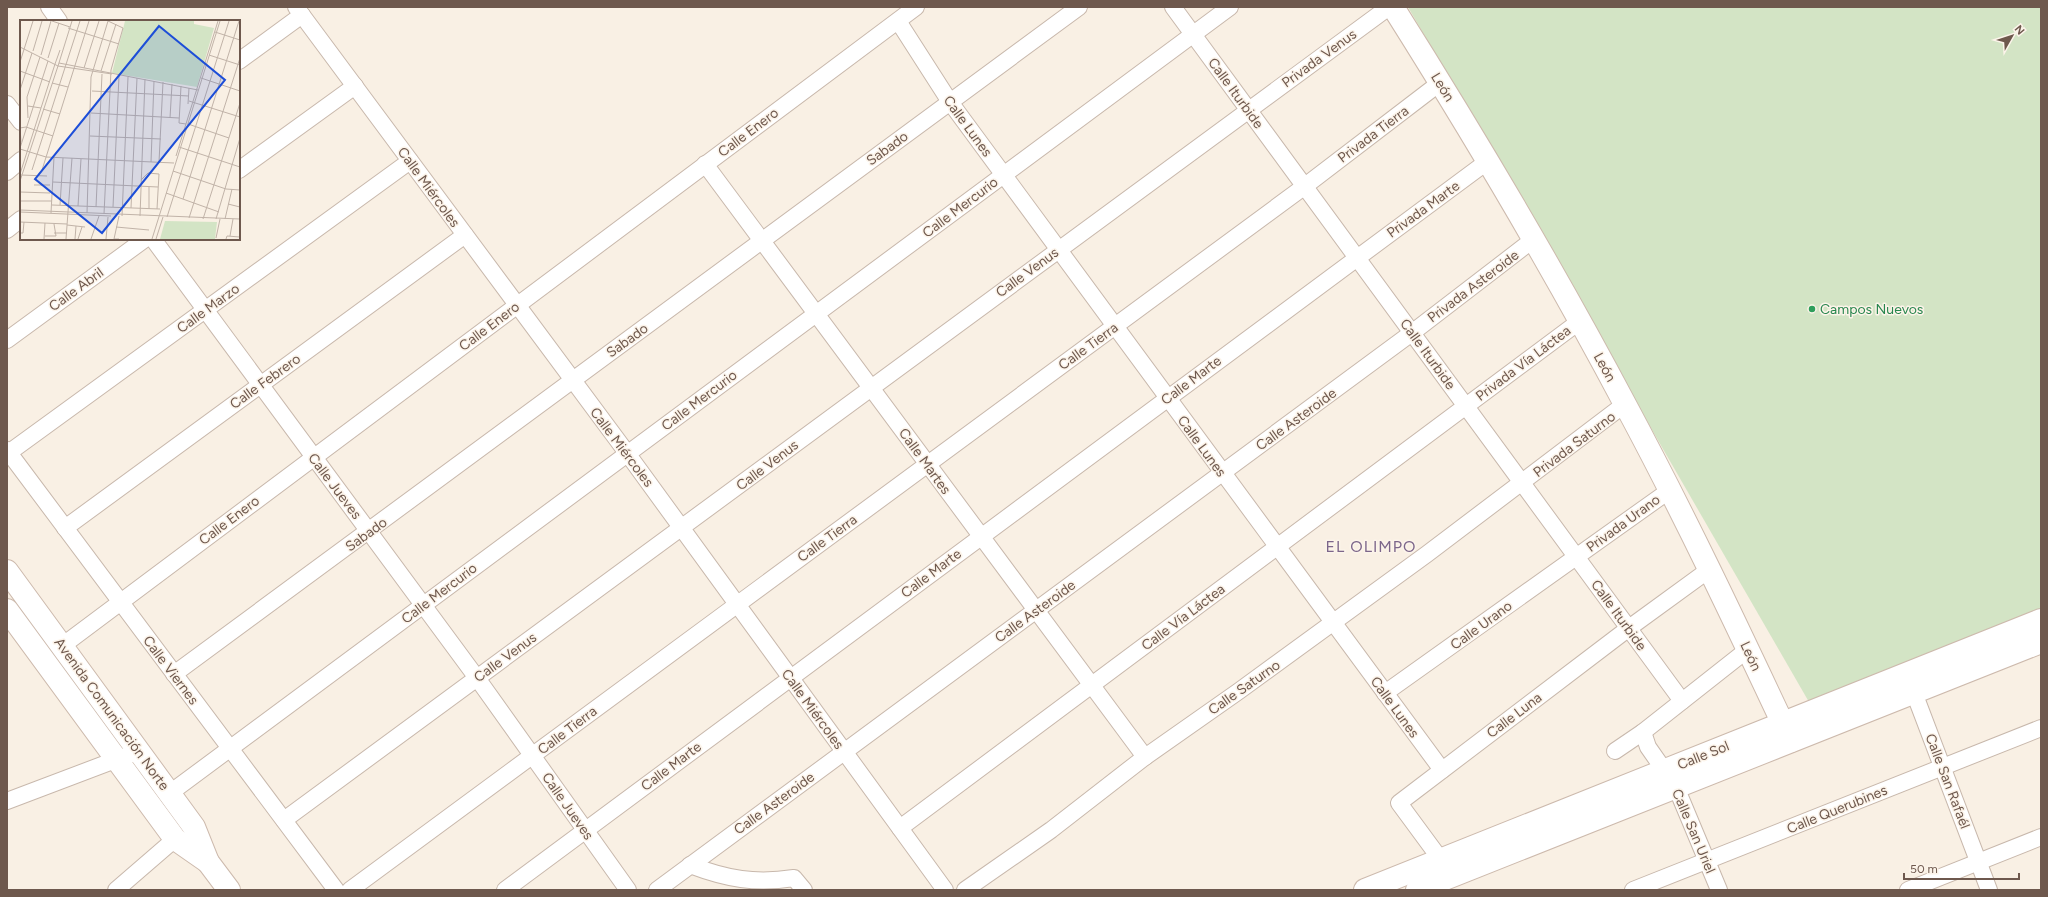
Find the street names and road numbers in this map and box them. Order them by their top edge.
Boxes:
street label: Privada Venus [1279,26,1360,91]
street label: Calle Iturbide [1204,55,1267,132]
street label: León [1427,70,1458,105]
street label: Calle Lunes [940,92,996,160]
street label: Privada Tierra [1335,102,1412,167]
street label: Calle Enero [715,104,782,161]
street label: Sabado [863,128,911,169]
street label: Calle Miércoles [394,144,463,231]
street label: Calle Mercurio [919,173,1001,241]
street label: Privada Marte [1384,177,1463,241]
street label: Calle Venus [993,244,1062,301]
street label: Privada Asteroide [1424,246,1523,326]
street label: Calle Abril [46,264,107,315]
street label: Calle Marzo [174,280,243,337]
street label: Calle Enero [456,298,523,355]
street label: Calle Iturbide [1396,316,1459,393]
street label: Calle Tierra [1055,319,1121,374]
street label: Sabado [603,320,651,361]
street label: Privada Vía Láctea [1472,322,1574,405]
street label: Calle Febrero [227,350,304,413]
street label: León [1590,350,1620,385]
street label: Calle Marte [1158,352,1225,409]
street label: Calle Mercurio [658,366,740,434]
street label: Calle Asteroide [1253,384,1340,454]
street label: Calle Miércoles [586,404,657,490]
street label: Privada Saturno [1530,408,1619,481]
street label: Calle Lunes [1174,412,1230,480]
street label: Calle Martes [895,425,954,498]
street label: Calle Venus [733,437,802,494]
street label: Calle Jueves [304,450,365,523]
street label: Privada Urano [1583,491,1663,556]
street label: Calle Enero [196,492,263,549]
street label: Calle Tierra [794,511,860,566]
street label: Sabado [342,514,390,555]
street label: Calle Marte [898,545,965,602]
street label: Calle Mercurio [398,559,480,627]
street label: Calle Asteroide [992,576,1079,646]
street label: Calle Iturbide [1587,577,1650,654]
street label: Calle Vía Láctea [1138,580,1228,654]
street label: Calle Urano [1447,597,1515,654]
street label: Calle Venus [471,629,540,686]
street label: Calle Viernes [139,633,202,708]
street label: Avenida Comunicación Norte [51,635,173,794]
street label: León [1736,639,1765,674]
street label: Calle Saturno [1205,656,1284,718]
street label: Calle Miércoles [778,666,847,753]
street label: Calle Lunes [1367,673,1423,741]
street label: Calle Luna [1483,689,1545,742]
street label: Calle Tierra [534,703,600,758]
street label: Calle San Rafaél [1922,731,1973,831]
street label: Calle Sol [1675,737,1732,774]
street label: Calle Marte [638,738,705,795]
street label: Calle Asteroide [731,768,818,838]
street label: Calle Jueves [538,769,597,843]
street label: Calle Querubines [1784,782,1890,837]
street label: Calle San Uriel [1668,786,1719,876]

